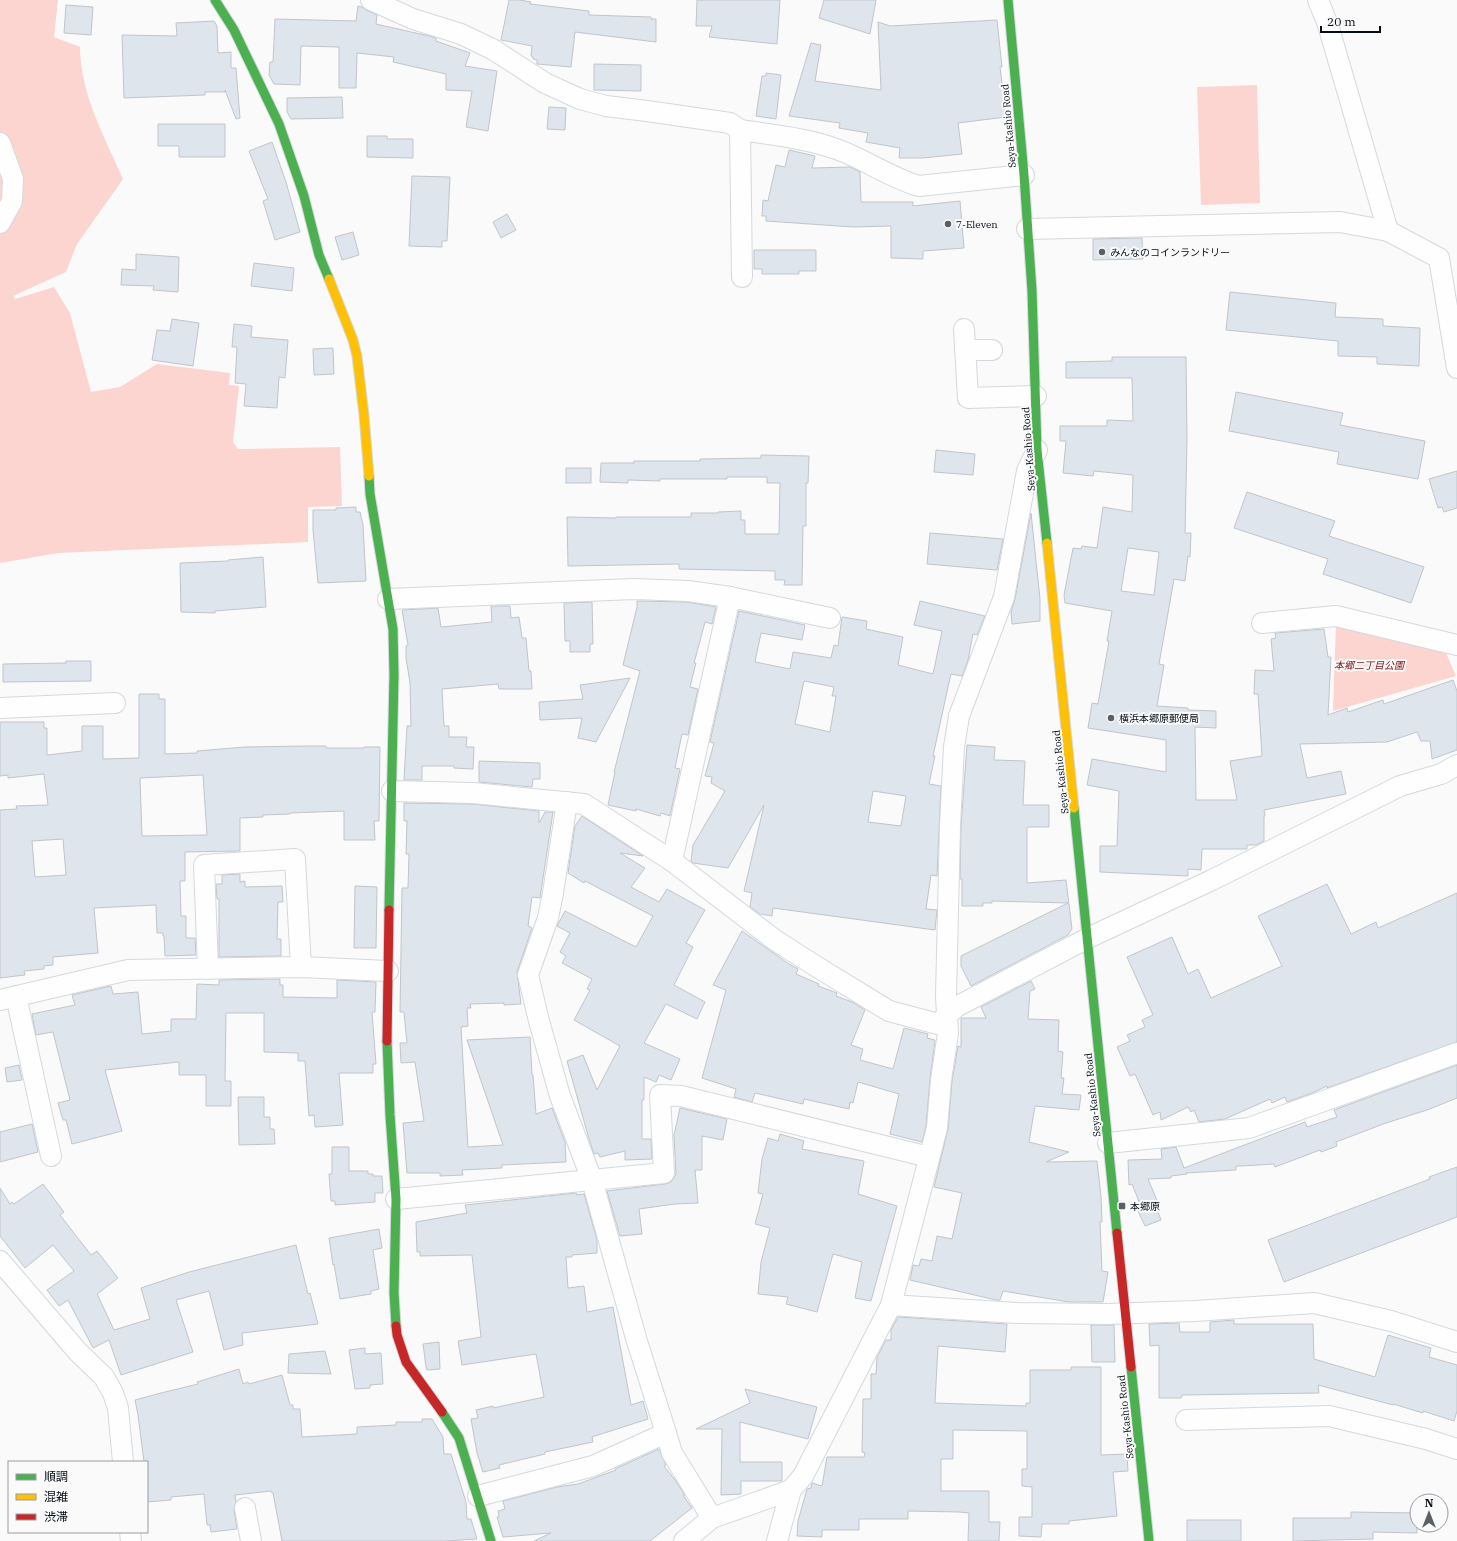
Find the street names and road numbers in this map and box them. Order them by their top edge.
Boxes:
street label: Seya-Kashio Road [998,83,1019,168]
street label: Seya-Kashio Road [1019,406,1038,491]
street label: Seya-Kashio Road [1050,729,1071,815]
street label: Seya-Kashio Road [1082,1052,1103,1138]
street label: Seya-Kashio Road [1115,1374,1136,1460]

